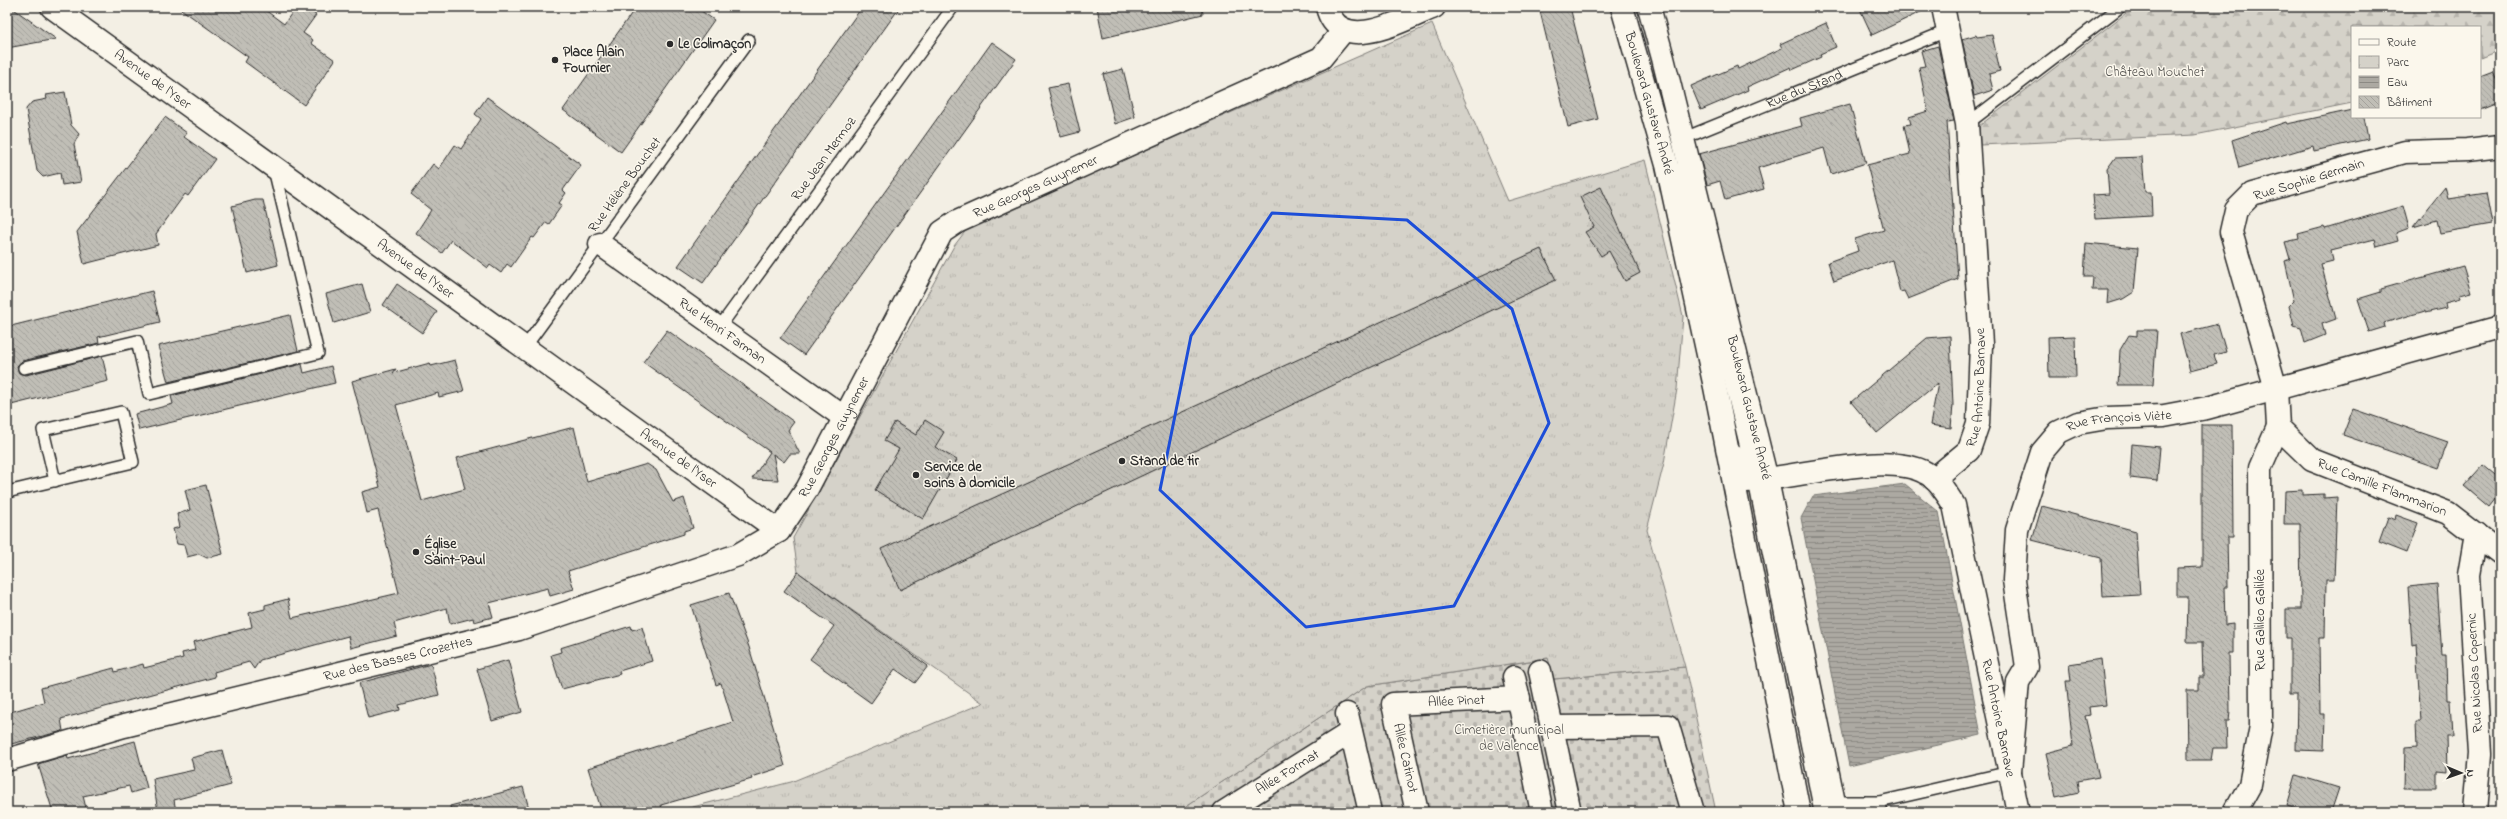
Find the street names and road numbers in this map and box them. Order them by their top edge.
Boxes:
street label: Boulevard Gustave André [1619,28,1679,177]
street label: Avenue de l'Yser [110,44,196,115]
street label: Rue du Stand [1763,64,1846,114]
street label: Rue Jean Mermoz [786,112,862,205]
street label: Rue Hélène Bouchet [583,133,667,237]
street label: Rue Georges Guynemer [970,149,1102,224]
street label: Rue Sophie Germain [2251,153,2367,207]
street label: Avenue de l'Yser [372,234,459,304]
street label: Rue Henri Farman [674,292,771,369]
street label: Rue Antoine Barnave [1960,327,1992,450]
street label: Boulevard Gustave André [1721,332,1777,483]
street label: Rue Georges Guynemer [793,372,875,502]
street label: Rue François Viète [2063,404,2174,438]
street label: Avenue de l'Yser [635,423,722,494]
street label: Rue Camille Flammarion [2314,452,2450,522]
street label: Rue Galileo Galilée [2250,568,2271,671]
street label: Rue Nicolas Copernic [2461,612,2489,733]
street label: Rue des Basses Crozettes [321,630,475,687]
street label: Rue Antoine Barnave [1976,657,2021,780]
street label: Allée Pinet [1427,689,1486,713]
street label: Allée Catinot [1387,721,1423,795]
street label: Allée Format [1251,744,1324,800]

